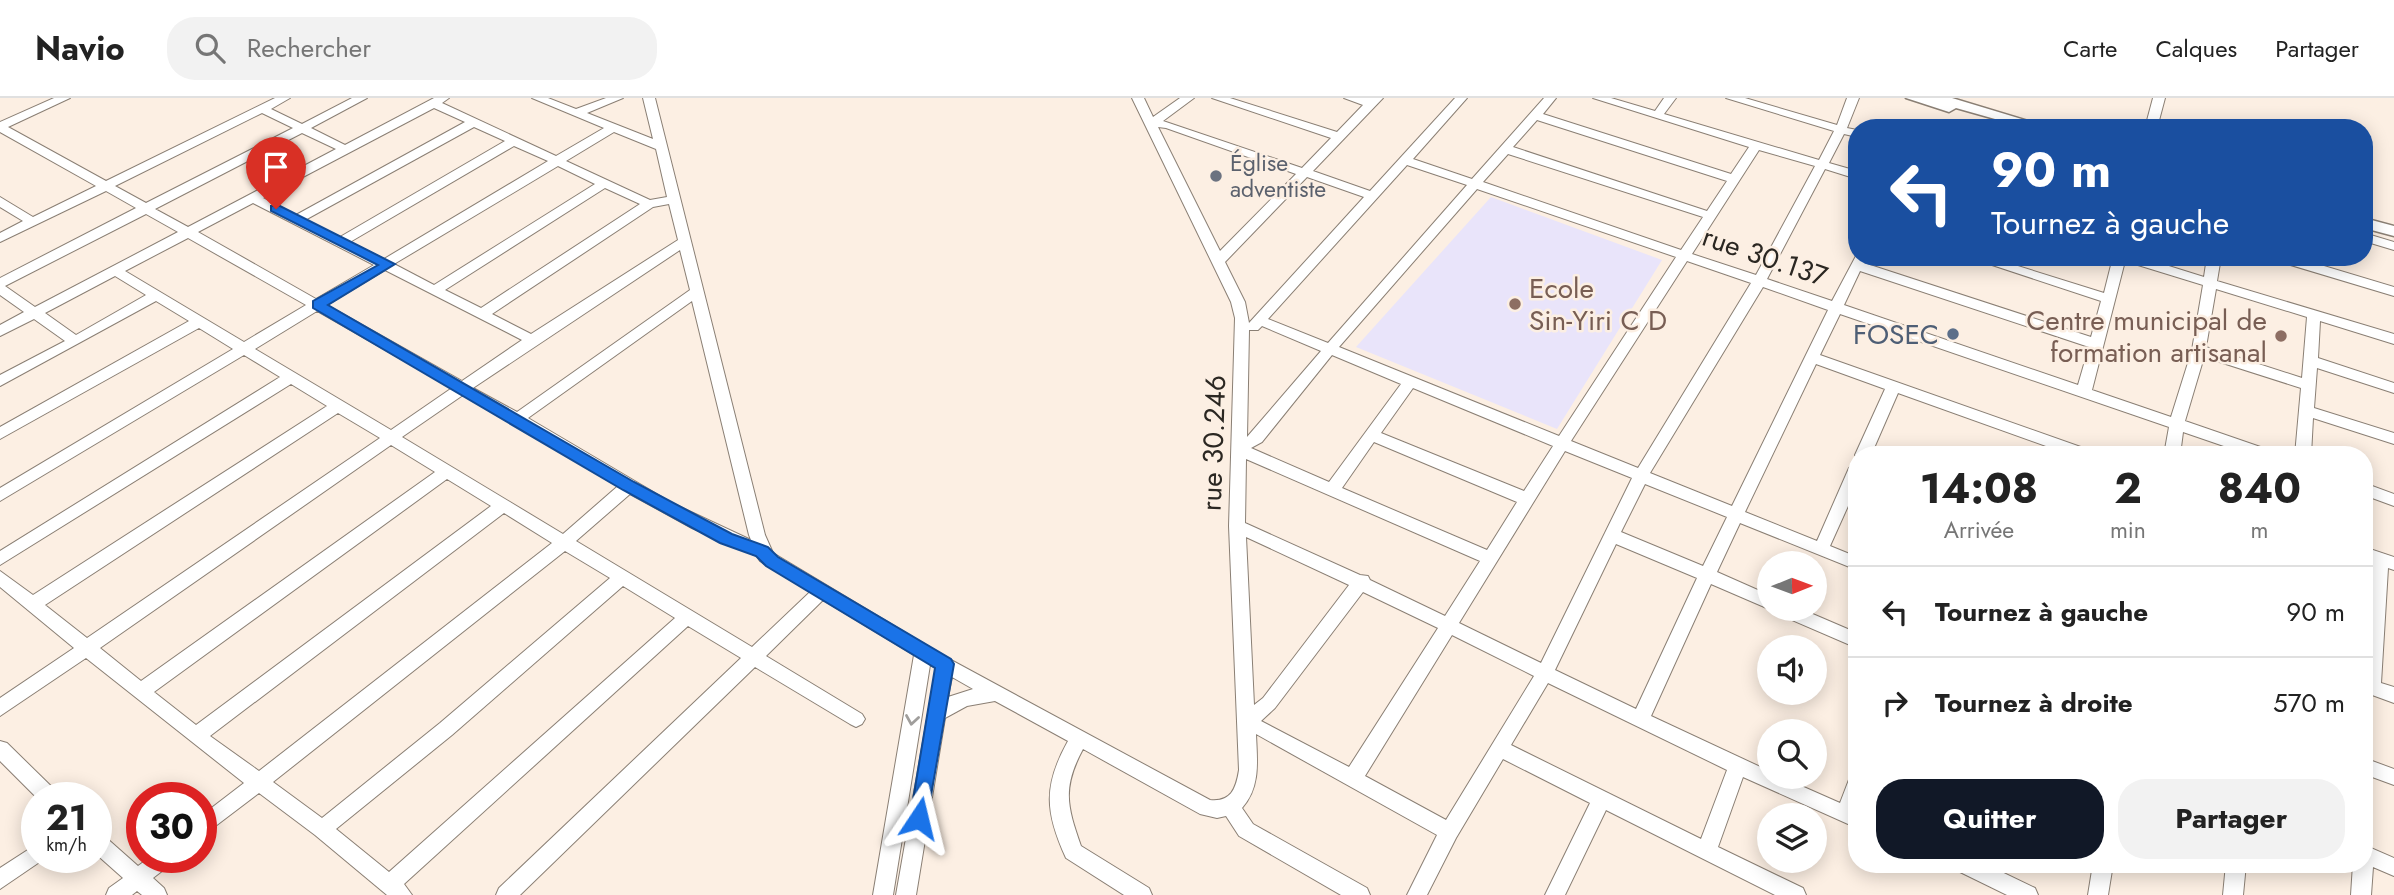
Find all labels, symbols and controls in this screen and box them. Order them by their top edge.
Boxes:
search box [167,17,657,80]
text: Navio [35,25,125,72]
icon: search [191,29,229,67]
text: Rechercher [247,29,371,67]
text: Carte [2063,31,2117,66]
text: Calques [2155,31,2237,66]
text: Partager [2275,31,2359,66]
text: 90 m [1991,135,2111,205]
pin [246,137,306,209]
place label: Église adventiste [1230,146,1326,206]
icon: left [1876,147,1967,238]
icon: arrive [257,148,295,186]
marker: Église adventiste [1208,168,1224,184]
text: Tournez à gauche [1991,200,2229,246]
street label: rue 30.137 [1697,216,1833,297]
place label: Ecole Sin-Yiri C D [1529,268,1667,341]
marker: Ecole Sin-Yiri C D [1507,296,1523,312]
place label: Centre municipal de formation artisanal [2026,300,2267,373]
place label: FOSEC [1853,314,1939,355]
marker: FOSEC [1945,326,1961,342]
marker: Centre municipal de formation artisanal [2273,328,2289,344]
street label: rue 30.246 [1191,374,1236,512]
text: 14:08 [1920,458,2038,519]
text: 2 [2114,458,2142,519]
text: 840 [2218,458,2301,519]
text: Arrivée [1944,513,2014,547]
text: min [2110,513,2146,547]
text: m [2250,513,2268,547]
north arrow [1757,551,1827,621]
map controls [1757,551,1827,873]
icon: left [1876,593,1914,631]
text: Tournez à gauche [1935,593,2148,631]
text: 90 m [2286,593,2345,631]
button: sound [1757,635,1827,705]
icon: right [1876,684,1914,722]
text: Tournez à droite [1935,684,2133,722]
text: 570 m [2273,684,2345,722]
one-way arrow [905,714,920,725]
button: search [1757,719,1827,789]
button: Quitter [1876,779,2104,859]
button: Partager [2118,779,2345,859]
position arrow [882,781,956,855]
speed limit sign: 30 [126,782,217,873]
text: 21 [46,793,87,843]
button: layers [1757,803,1827,873]
text: km/h [46,832,87,858]

